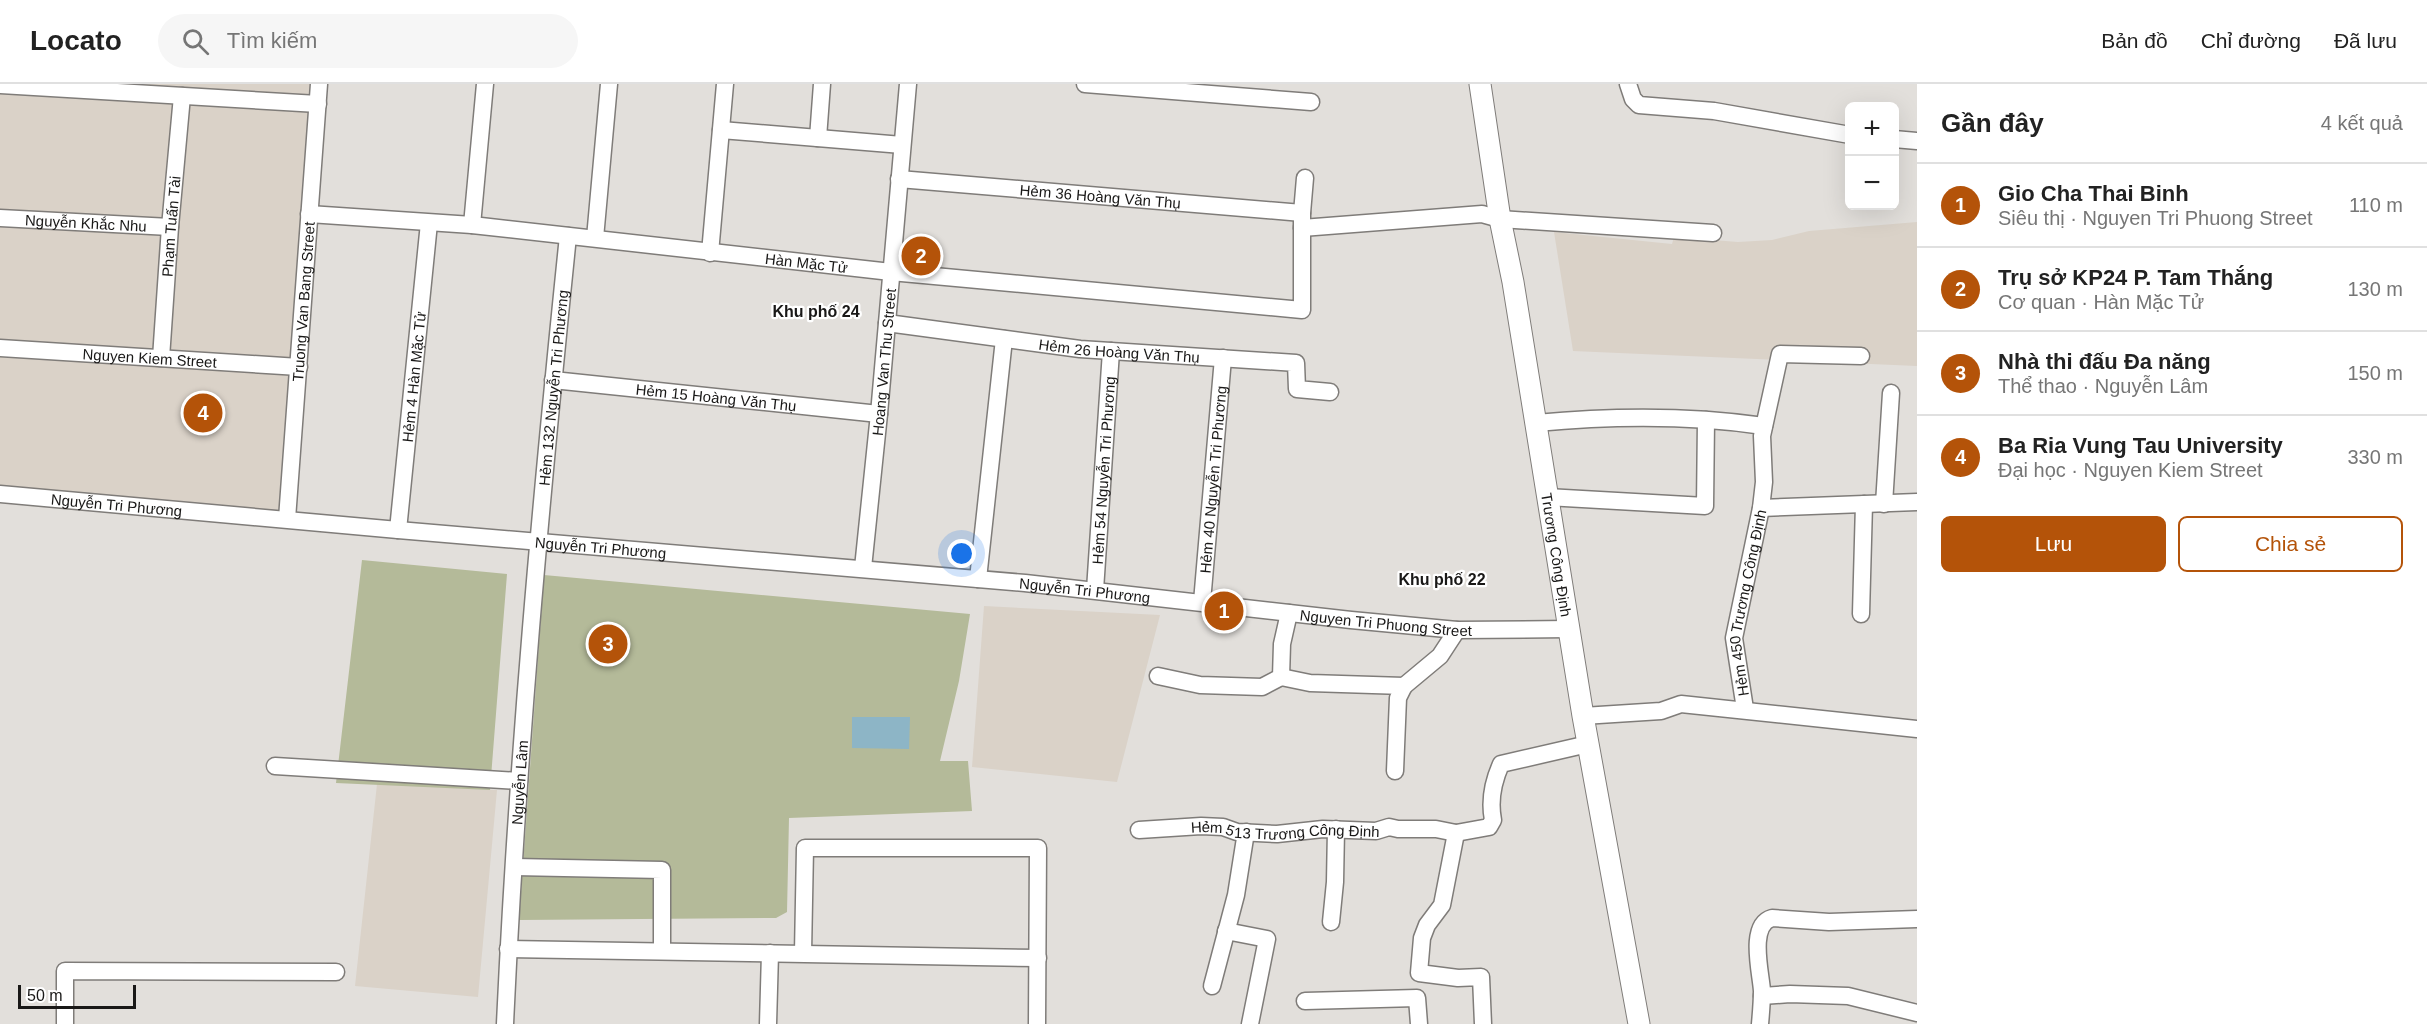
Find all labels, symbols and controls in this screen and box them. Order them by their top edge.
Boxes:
search box [158,14,578,68]
text: Locato [30,25,122,56]
icon: search [179,25,212,58]
text: Tìm kiếm [227,28,317,53]
text: Bản đồ [2101,29,2168,52]
text: Chỉ đường [2201,29,2301,52]
text: Đã lưu [2334,29,2397,52]
map controls [1845,102,1899,210]
button: + [1845,102,1899,156]
text: Gần đây [1941,108,2044,138]
text: 4 kết quả [2321,112,2403,134]
button: − [1845,156,1899,210]
street label: Phạm Tuấn Tài [158,175,183,278]
street label: Hẻm 36 Hoàng Văn Thụ [1019,181,1182,211]
text: Gio Cha Thai Binh [1998,181,2189,206]
text: 1 [1955,194,1966,216]
text: 110 m [2349,194,2403,216]
text: Siêu thị · Nguyen Tri Phuong Street [1998,207,2313,229]
street label: Nguyễn Khắc Nhu [25,211,147,234]
street label: Truong Van Bang Street [289,220,317,382]
pin: 2 [902,234,940,279]
street label: Hàn Mặc Tử [764,249,849,276]
text: Trụ sở KP24 P. Tam Thắng [1998,265,2273,290]
text: 2 [1955,278,1966,300]
text: 130 m [2347,278,2403,300]
street label: Hoang Van Thu Street [868,287,899,437]
street label: Hẻm 132 Nguyễn Tri Phương [535,289,571,487]
text: Cơ quan · Hàn Mặc Tử [1998,291,2204,313]
district label: Khu phố 24 [772,303,860,320]
street label: Hẻm 4 Hàn Mặc Tử [398,310,429,443]
street label: Hẻm 26 Hoàng Văn Thụ [1038,335,1200,365]
street label: Nguyen Kiem Street [82,345,218,370]
text: Nhà thi đấu Đa năng [1998,349,2211,374]
text: 3 [1955,362,1966,384]
text: 150 m [2347,362,2403,384]
text: Thể thao · Nguyễn Lâm [1998,375,2208,397]
street label: Hẻm 54 Nguyễn Tri Phương [1088,376,1118,565]
street label: Hẻm 15 Hoàng Văn Thụ [635,380,797,414]
street label: Hẻm 40 Nguyễn Tri Phương [1196,385,1229,574]
pin: 4 [184,390,222,436]
text: Ba Ria Vung Tau University [1998,433,2283,458]
text: 4 [1955,446,1966,468]
text: 330 m [2347,446,2403,468]
text: Đại học · Nguyen Kiem Street [1998,459,2263,481]
street label: Nguyễn Tri Phương [50,490,183,519]
street label: Trương Công Định [1539,491,1575,618]
street label: Hẻm 450 Trương Công Định [1725,508,1769,697]
button: Lưu [1941,516,2166,572]
button: Chia sẻ [2178,516,2403,572]
street label: Nguyễn Tri Phương [534,533,667,561]
your location [947,539,976,568]
district label: Khu phố 22 [1398,571,1486,588]
street label: Nguyễn Tri Phương [1019,574,1151,606]
pin: 1 [1204,588,1244,634]
street label: Nguyen Tri Phuong Street [1299,606,1473,639]
pin: 3 [588,622,628,666]
street label: Nguyễn Lâm [508,739,531,825]
street label: Hẻm 513 Trương Công Định [1190,817,1380,843]
scale bar [18,982,136,1010]
text: 50 m [27,987,63,1004]

